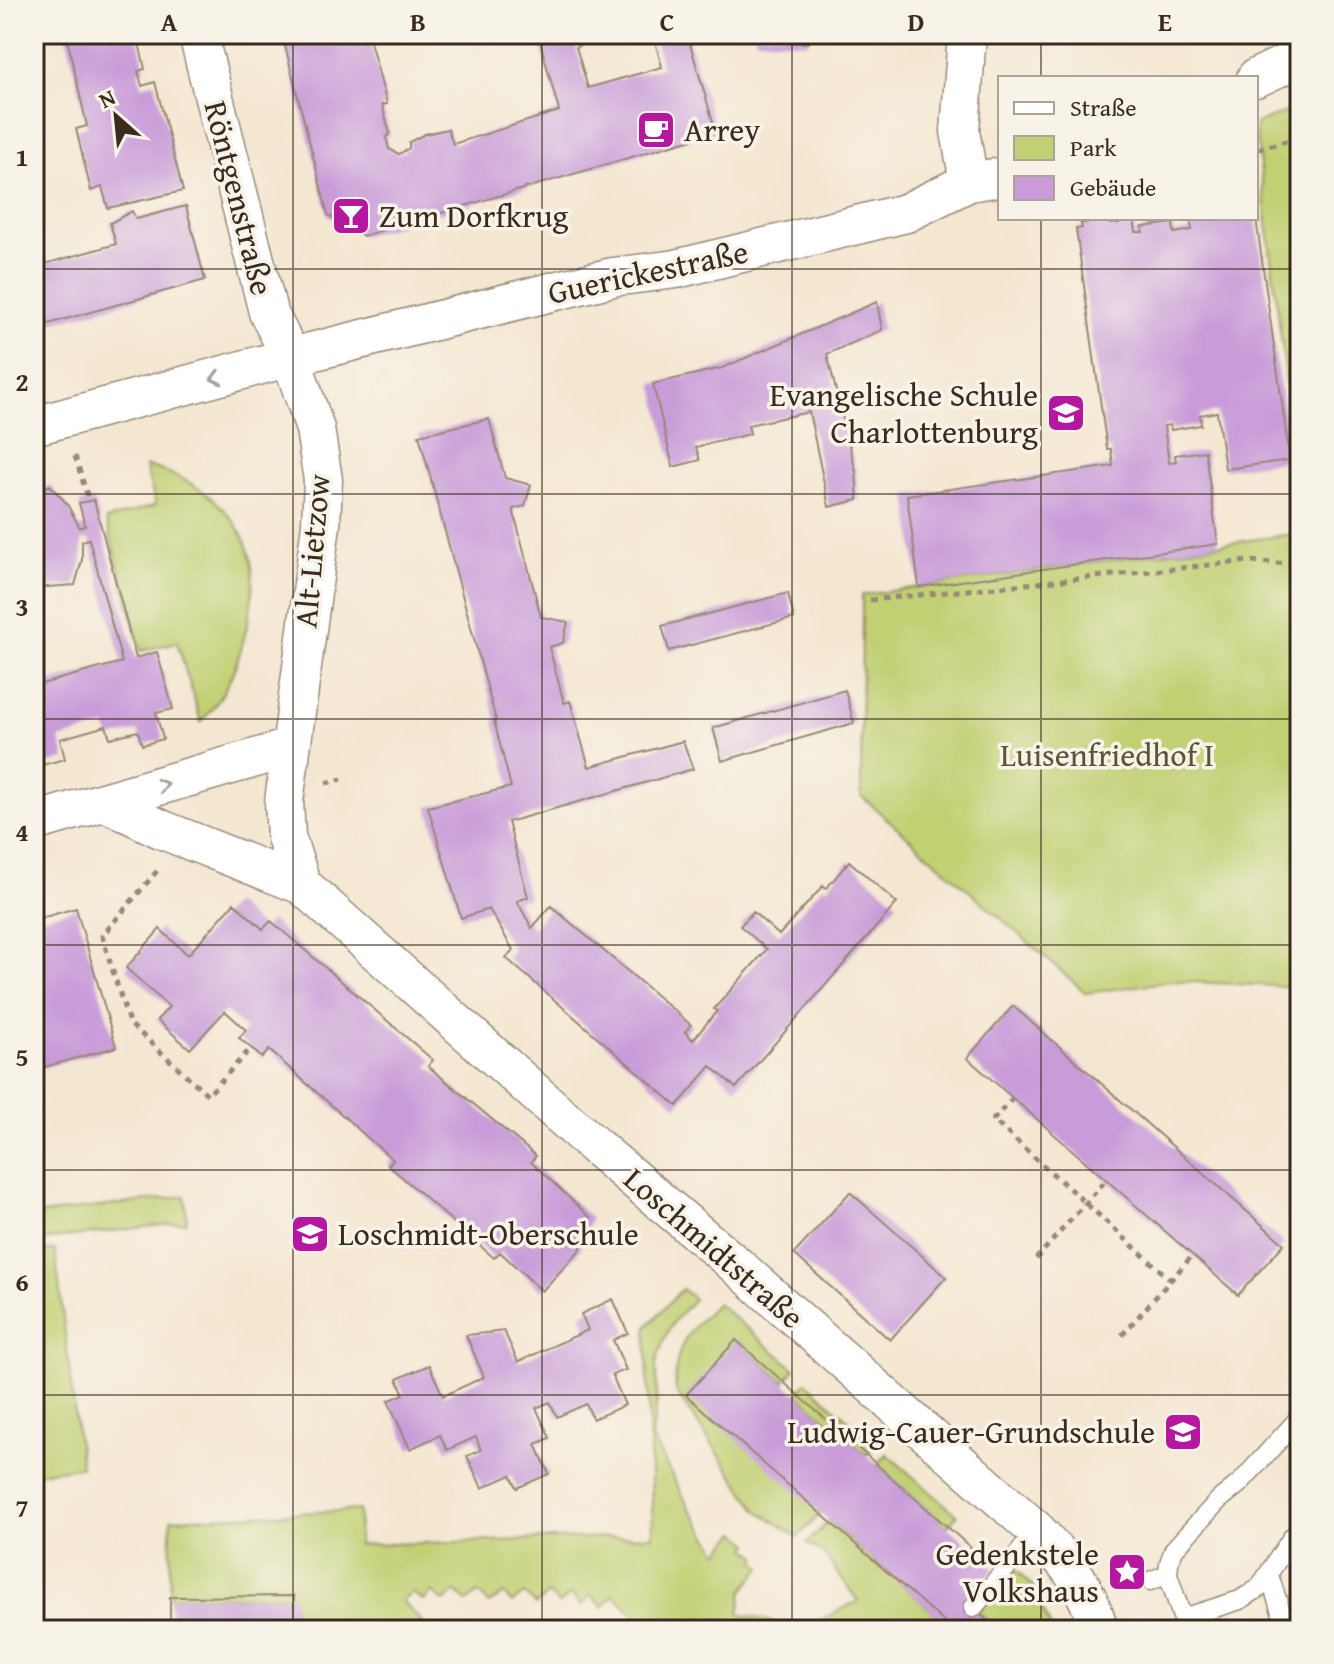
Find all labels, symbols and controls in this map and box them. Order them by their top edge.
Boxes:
text: A [161,2,178,41]
text: B [410,2,426,41]
text: C [660,2,674,41]
text: D [908,2,924,41]
text: E [1158,2,1172,41]
north arrow [76,76,156,156]
legend [998,76,1258,220]
text: N [93,80,121,116]
text: Straße [1070,90,1137,125]
street label: Röntgenstraße [193,96,286,300]
place label: Arrey [684,106,760,153]
cafe icon: Arrey [635,109,677,151]
text: Park [1070,130,1117,165]
text: 1 [15,137,29,176]
text: Gebäude [1070,170,1156,205]
place label: Zum Dorfkrug [379,192,568,239]
bar icon: Zum Dorfkrug [330,195,372,237]
street label: Guerickestraße [543,227,752,316]
text: 2 [15,362,29,401]
one-way arrow [209,368,223,385]
place label: Evangelische Schule Charlottenburg [769,371,1038,455]
school or university icon: Evangelische Schule Charlottenburg [1045,392,1087,434]
street label: Alt-Lietzow [281,472,342,630]
text: 3 [15,587,29,626]
park label: Luisenfriedhof I [1000,731,1214,778]
one-way arrow [156,778,169,794]
text: 4 [15,812,29,851]
text: 5 [15,1037,29,1076]
street label: Loschmidtstraße [614,1156,815,1339]
place label: Loschmidt-Oberschule [338,1210,639,1257]
school or university icon: Loschmidt-Oberschule [289,1213,331,1255]
text: 6 [15,1262,29,1301]
place label: Ludwig-Cauer-Grundschule [787,1408,1155,1455]
school or university icon: Ludwig-Cauer-Grundschule [1162,1411,1204,1453]
text: 7 [15,1488,29,1527]
place label: Gedenkstele Volkshaus [936,1530,1099,1614]
place icon: Gedenkstele Volkshaus [1106,1551,1148,1593]

